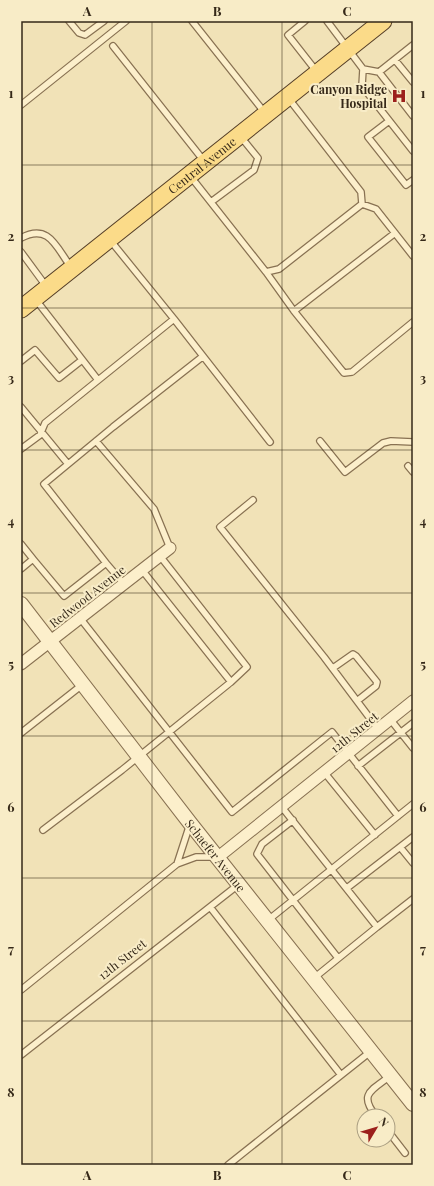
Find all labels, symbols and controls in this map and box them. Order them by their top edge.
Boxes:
text: A [82,2,92,19]
text: B [213,2,222,19]
text: C [342,2,352,19]
place label: Canyon Ridge Hospital [310,81,387,111]
text: 1 [9,84,14,101]
text: 1 [421,84,426,101]
hospital icon: Canyon Ridge Hospital [390,87,408,105]
street label: Central Avenue [164,133,239,197]
text: 2 [8,227,15,244]
text: 2 [420,227,427,244]
text: 3 [8,369,14,386]
text: 3 [420,369,426,386]
text: 4 [8,512,15,529]
text: 4 [420,512,427,529]
street label: Redwood Avenue [46,561,128,631]
text: 5 [8,655,14,672]
text: 5 [420,655,426,672]
street label: 12th Street [327,707,382,756]
text: 6 [7,798,15,815]
text: 6 [419,798,427,815]
street label: Schaefer Avenue [182,816,250,895]
street label: 12th Street [95,935,150,983]
text: 7 [8,940,14,957]
text: 7 [420,940,426,957]
text: 8 [7,1083,15,1100]
text: 8 [419,1083,427,1100]
north arrow [356,1108,396,1148]
text: N [376,1114,393,1129]
text: A [82,1166,92,1183]
text: B [213,1166,222,1183]
text: C [342,1166,352,1183]

